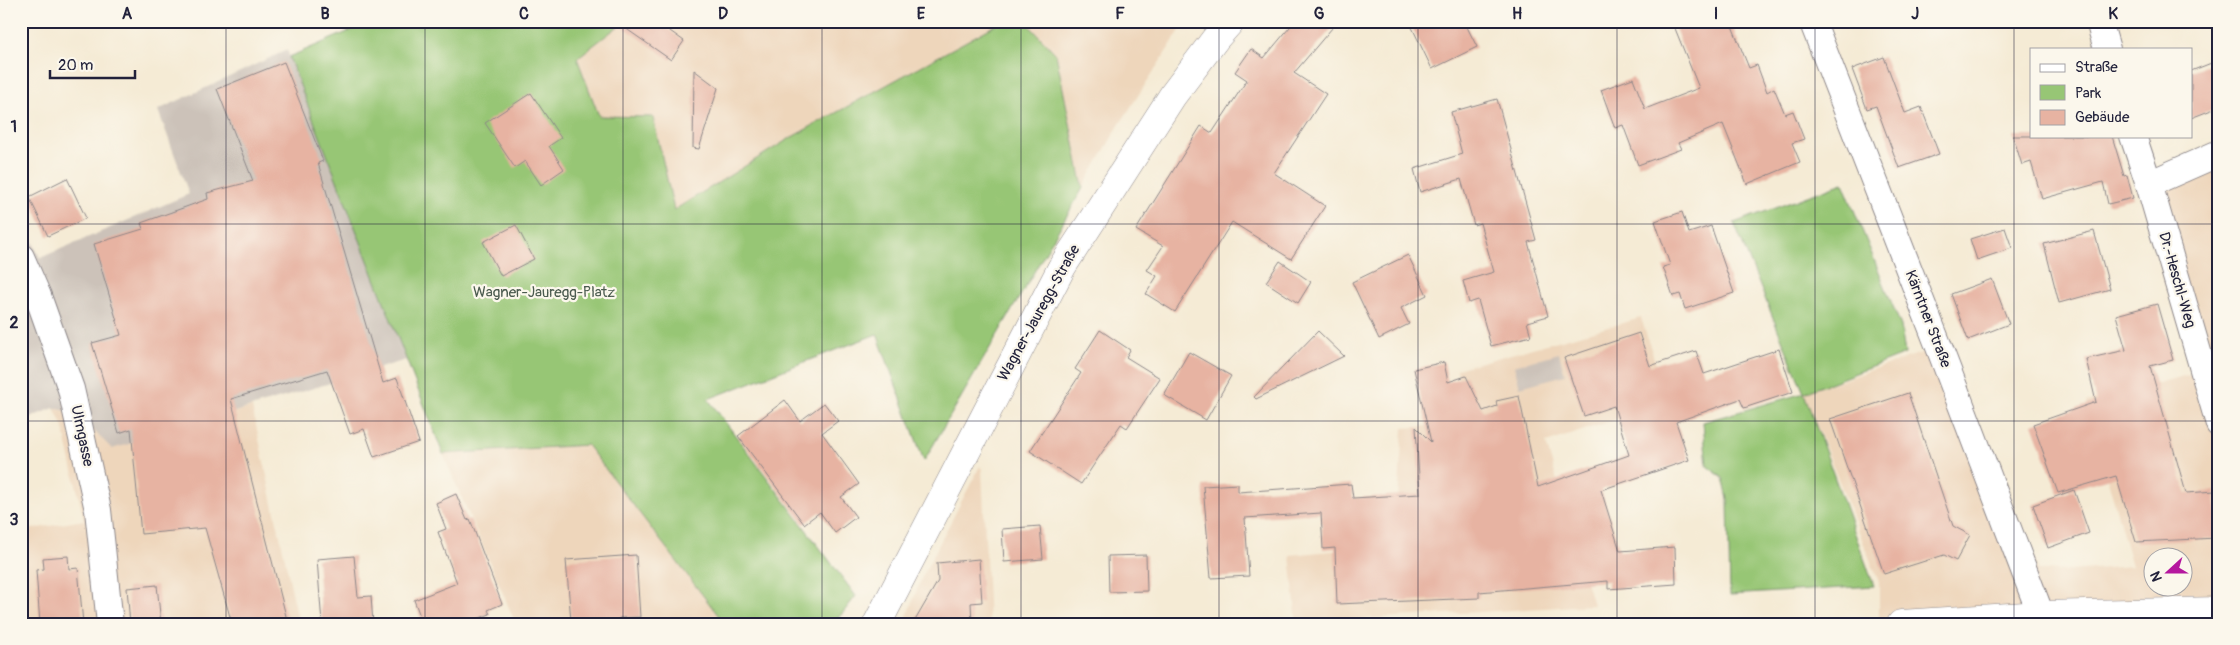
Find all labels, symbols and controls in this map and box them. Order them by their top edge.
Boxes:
text: A [122,4,133,24]
text: B [320,4,330,24]
text: C [519,4,529,24]
text: D [718,4,728,24]
text: E [917,4,926,24]
text: F [1115,4,1125,24]
text: G [1314,4,1325,24]
text: H [1512,4,1522,24]
text: I [1714,4,1718,24]
text: J [1911,4,1919,24]
text: K [2108,4,2118,24]
scale bar [50,48,135,80]
legend [2030,48,2192,138]
text: 20 m [58,56,93,75]
text: Straße [2075,58,2118,77]
text: Park [2075,84,2102,103]
text: Gebäude [2075,108,2130,127]
text: 1 [11,117,17,137]
street label: Dr.-Heschl-Weg [2154,230,2200,330]
street label: Wagner-Jauregg-Straße [994,241,1085,385]
street label: Kärntner Straße [1901,267,1956,371]
park label: Wagner-Jauregg-Platz [473,283,615,302]
text: 2 [10,313,19,333]
street label: Ulmgasse [66,404,98,469]
text: 3 [10,510,19,530]
north arrow [2142,548,2192,598]
text: N [2147,569,2166,584]

